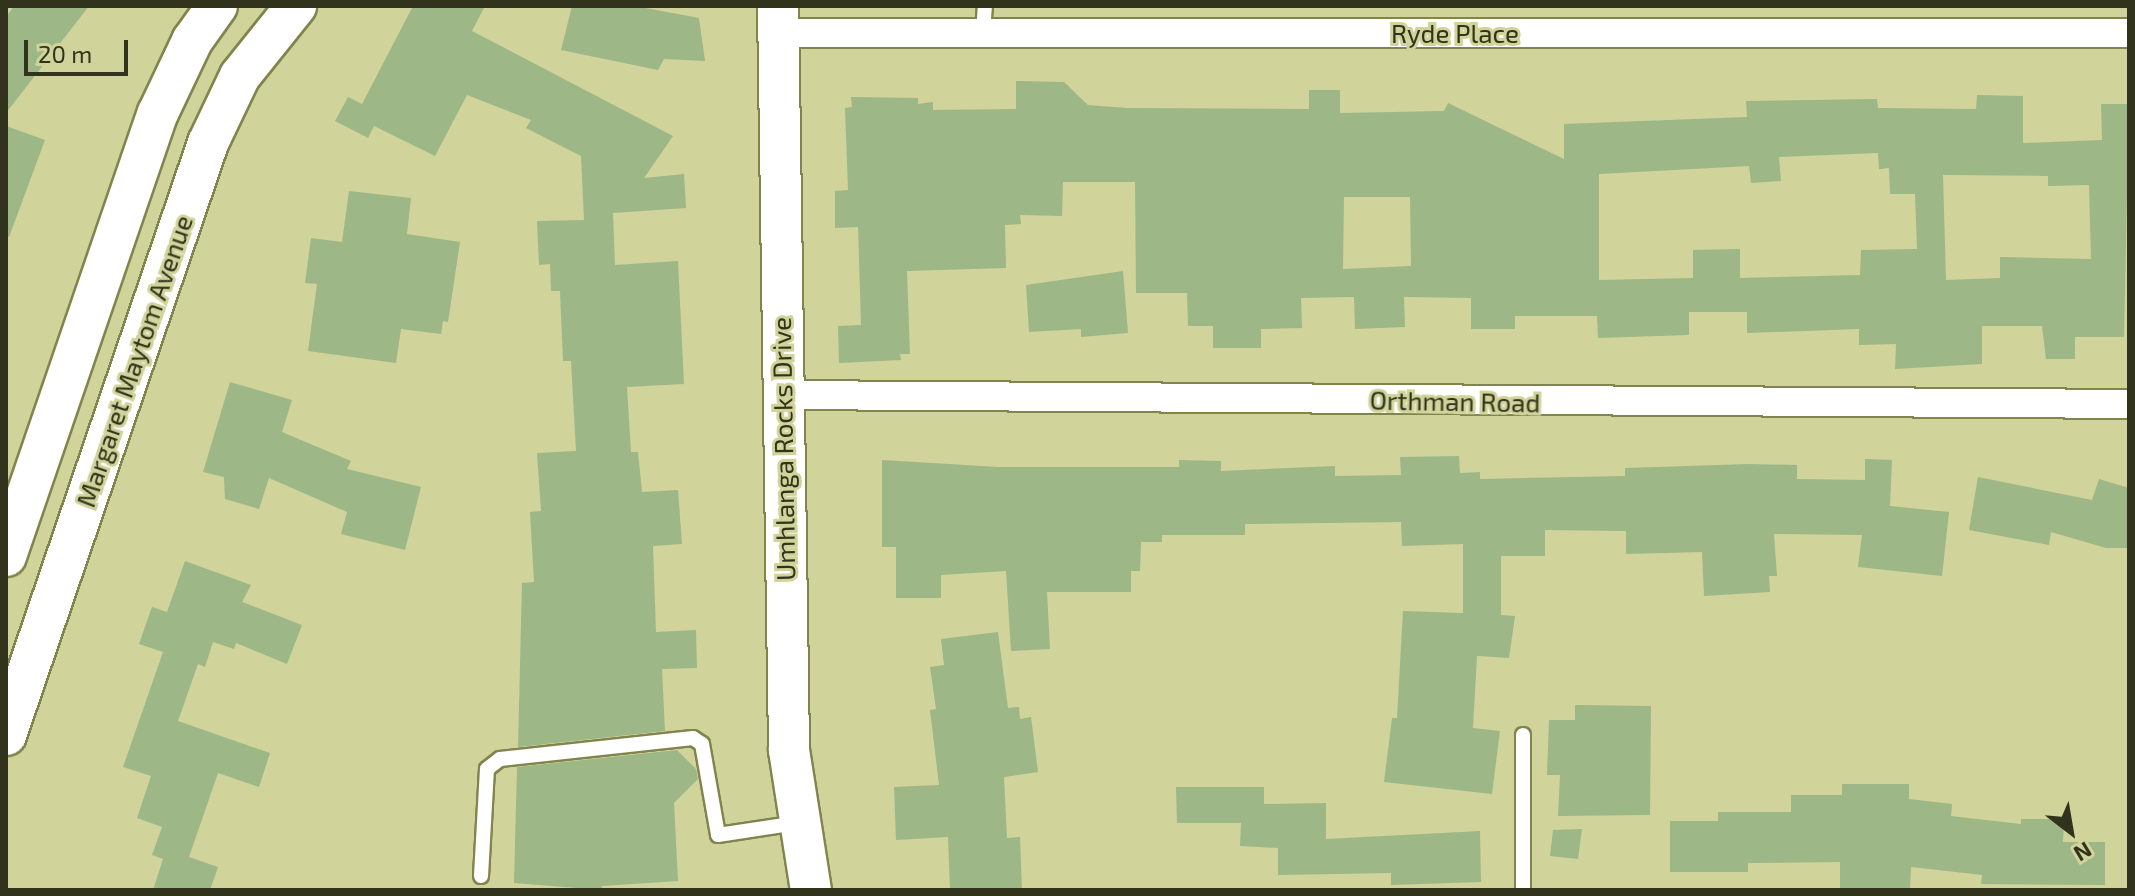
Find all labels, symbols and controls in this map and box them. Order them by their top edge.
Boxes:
street label: Ryde Place [1391,17,1519,49]
scale bar [28,24,132,74]
text: 20 m [38,39,92,68]
street label: Margaret Maytom Avenue [69,211,199,511]
street label: Umhlanga Rocks Drive [765,317,801,581]
street label: Orthman Road [1369,384,1541,418]
north arrow [2031,792,2111,872]
text: N [2070,837,2097,868]

